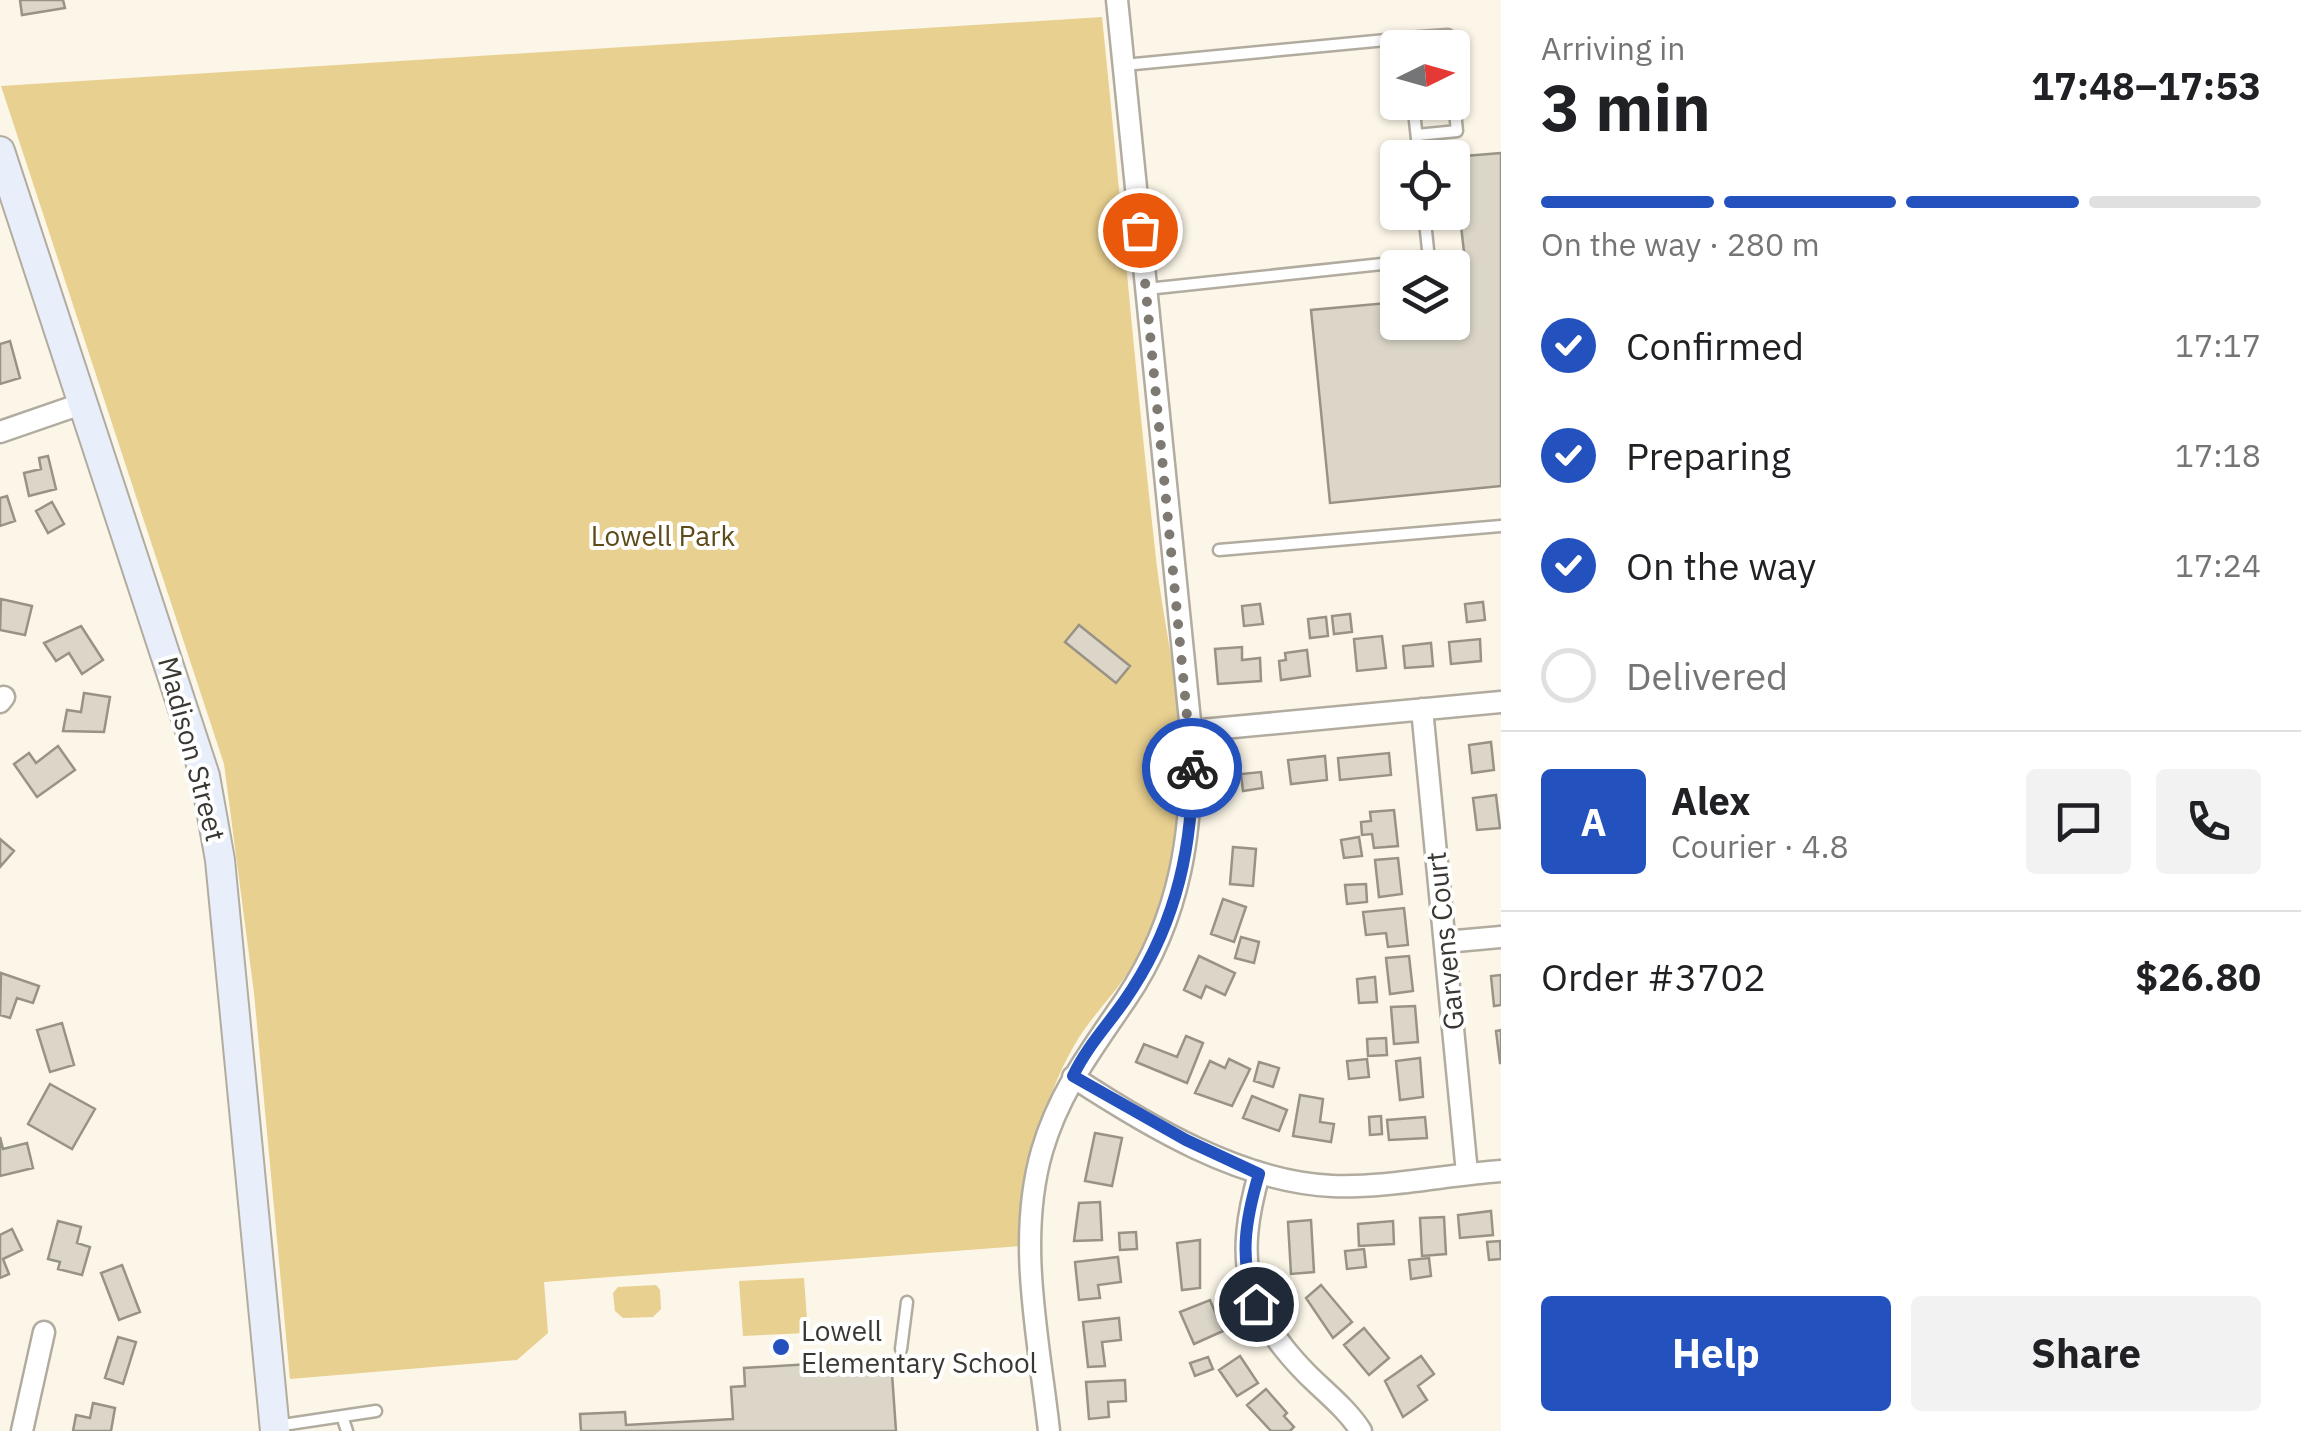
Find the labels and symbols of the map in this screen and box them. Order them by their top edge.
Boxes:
north arrow [1380,30,1470,120]
pin [1098,188,1183,273]
park label: Lowell Park [591,517,735,554]
street label: Madison Street [150,653,235,845]
courier [1142,718,1242,818]
street label: Garvens Court [1417,850,1472,1032]
pin [1214,1262,1299,1347]
place label: Lowell Elementary School [801,1312,1037,1381]
marker: Lowell Elementary School [770,1336,792,1358]

